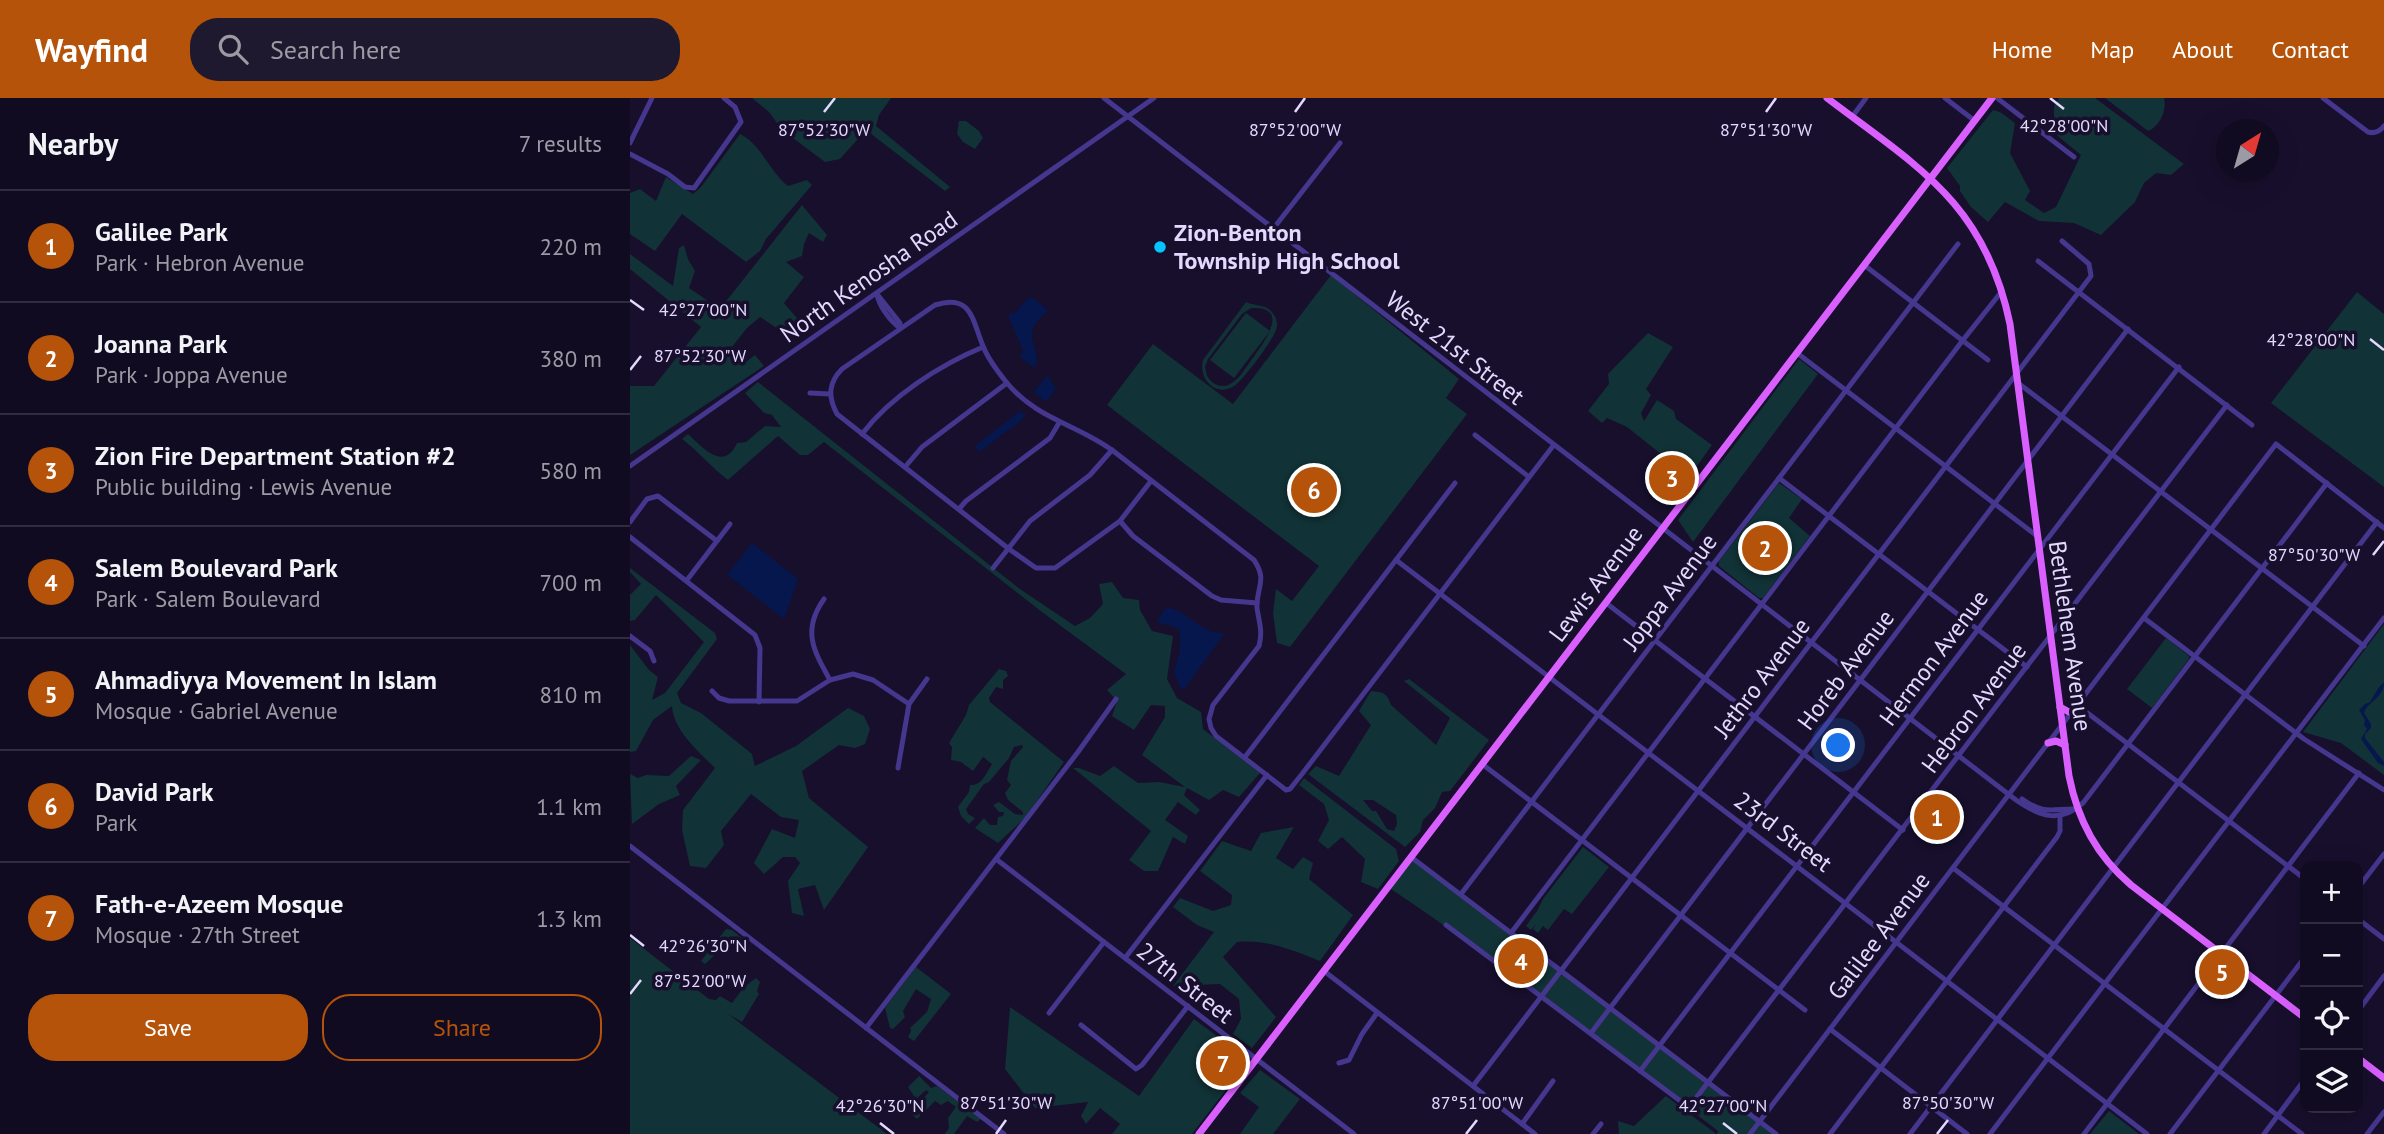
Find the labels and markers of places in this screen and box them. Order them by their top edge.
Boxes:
place label: Zion-Benton Township High School [1174,217,1400,276]
marker: Zion-Benton Township High School [1152,239,1168,255]
pin: 3 [1649,452,1695,504]
pin: 6 [1291,464,1337,516]
pin: 2 [1742,522,1788,574]
pin: 1 [1914,791,1960,843]
pin: 4 [1498,935,1544,987]
pin: 5 [2199,946,2245,998]
pin: 7 [1200,1037,1246,1089]

